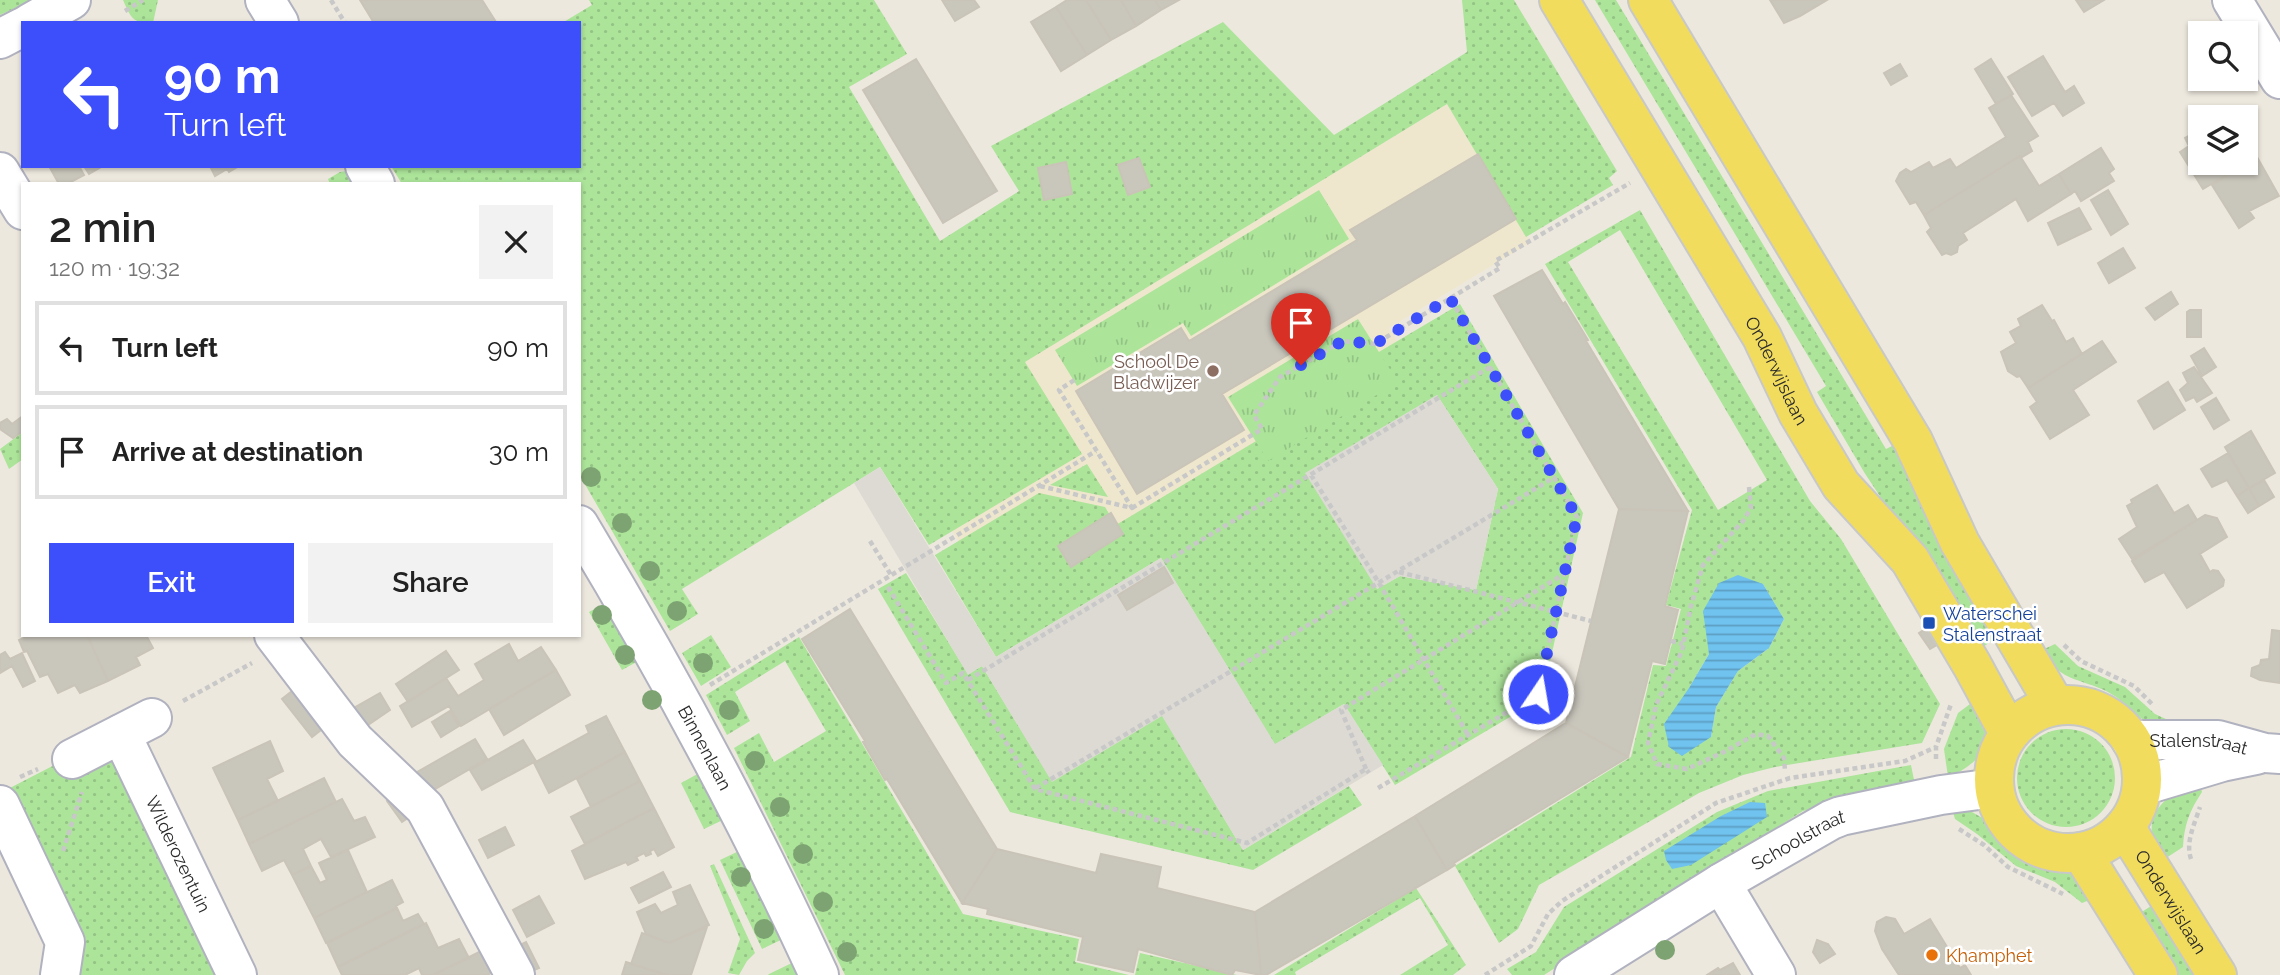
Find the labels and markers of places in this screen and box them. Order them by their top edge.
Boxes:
pin [1271,293,1331,365]
place label: School De Bladwijzer [1113,351,1200,393]
marker: School De Bladwijzer [1205,363,1221,379]
place label: Waterschei Stalenstraat [1943,603,2042,645]
marker: Waterschei Stalenstraat [1921,615,1937,631]
place label: Khamphet [1946,945,2033,966]
marker: Khamphet [1924,947,1940,963]

